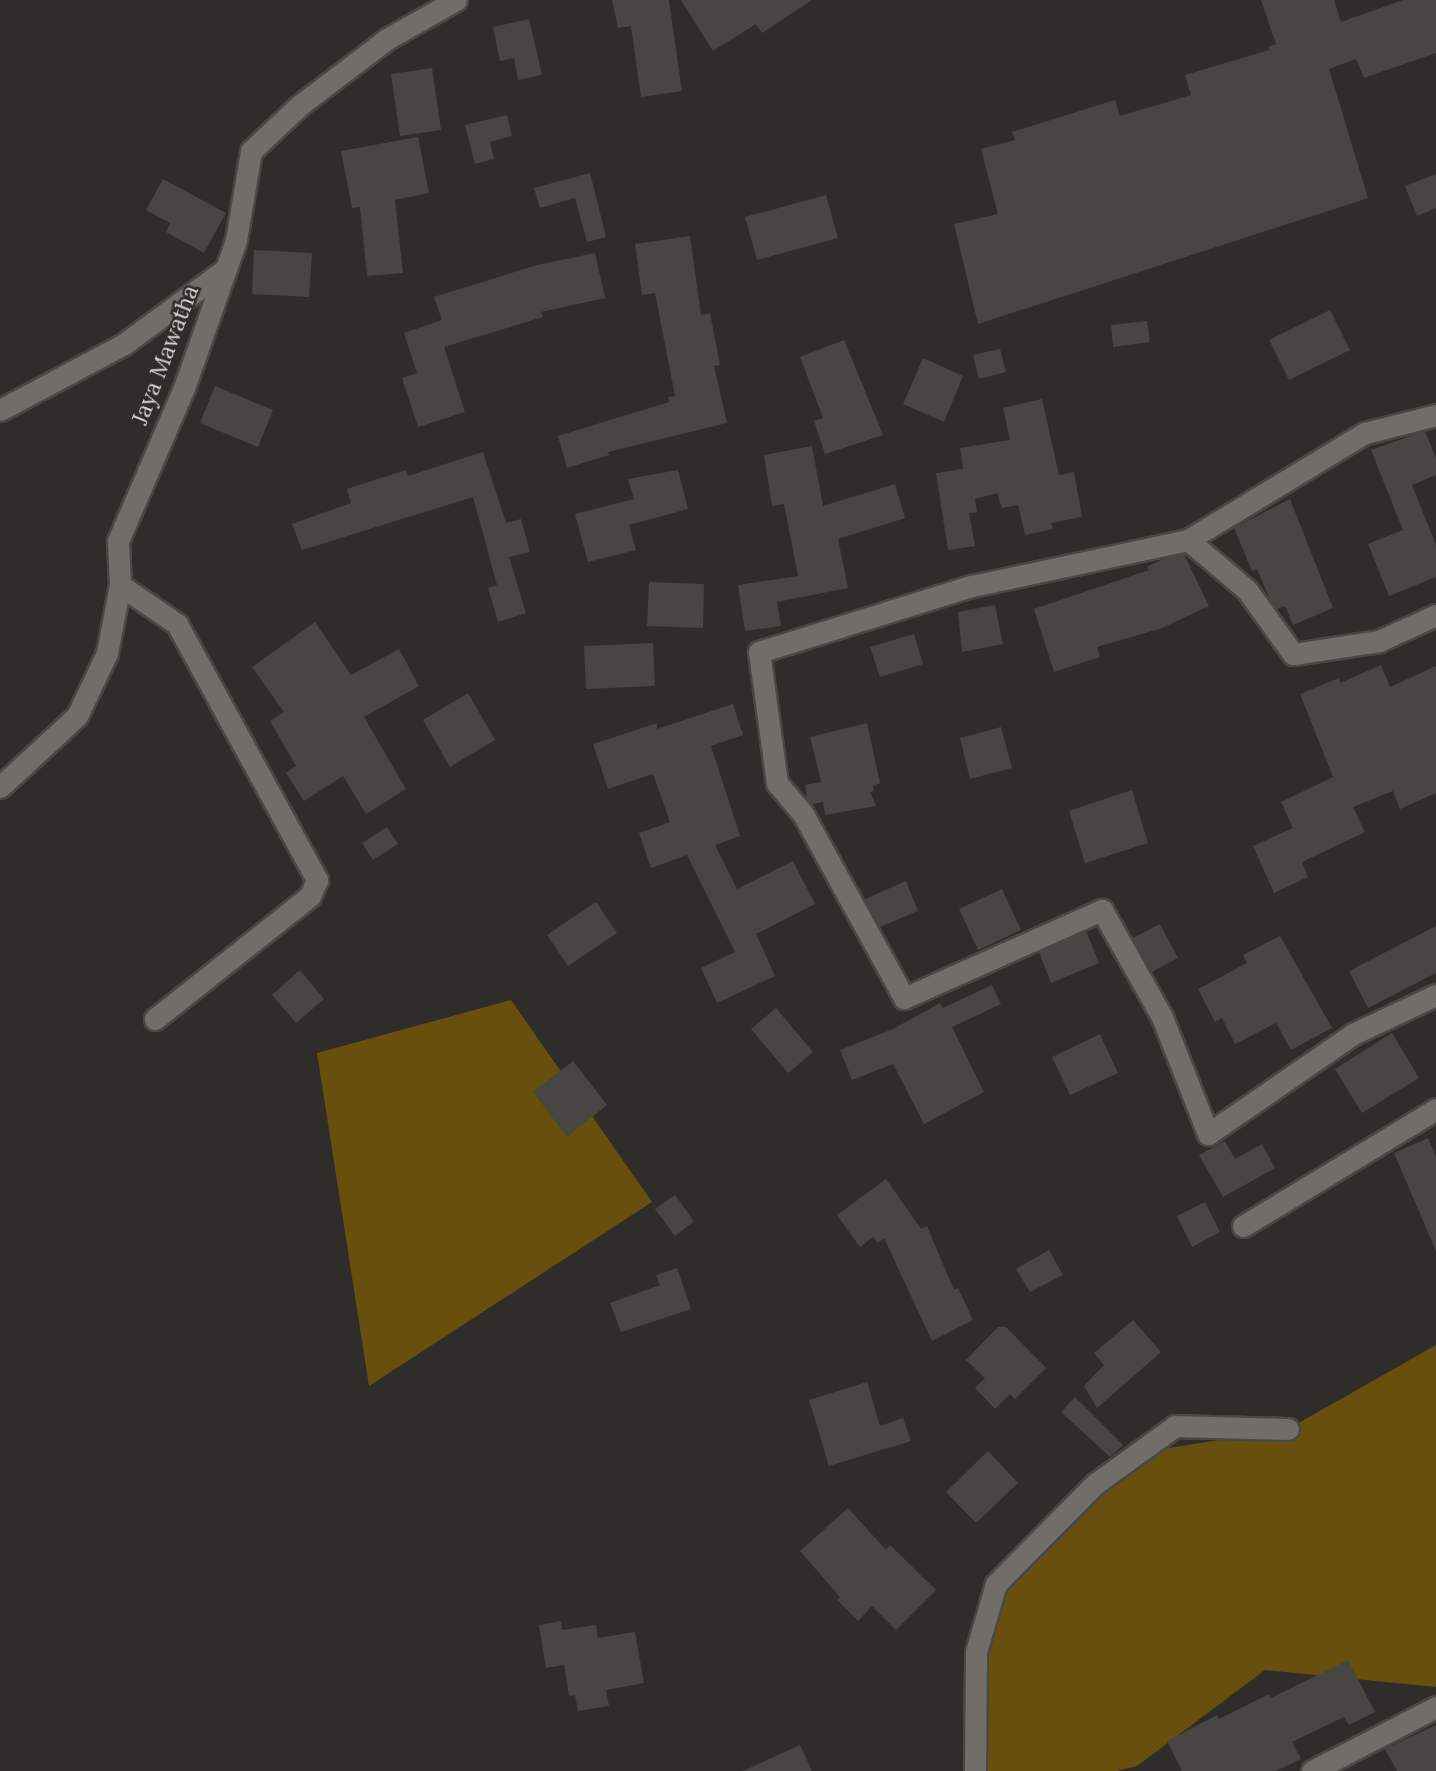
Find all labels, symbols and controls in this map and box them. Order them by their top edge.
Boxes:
street label: Jaya Mawatha [126,281,204,429]

